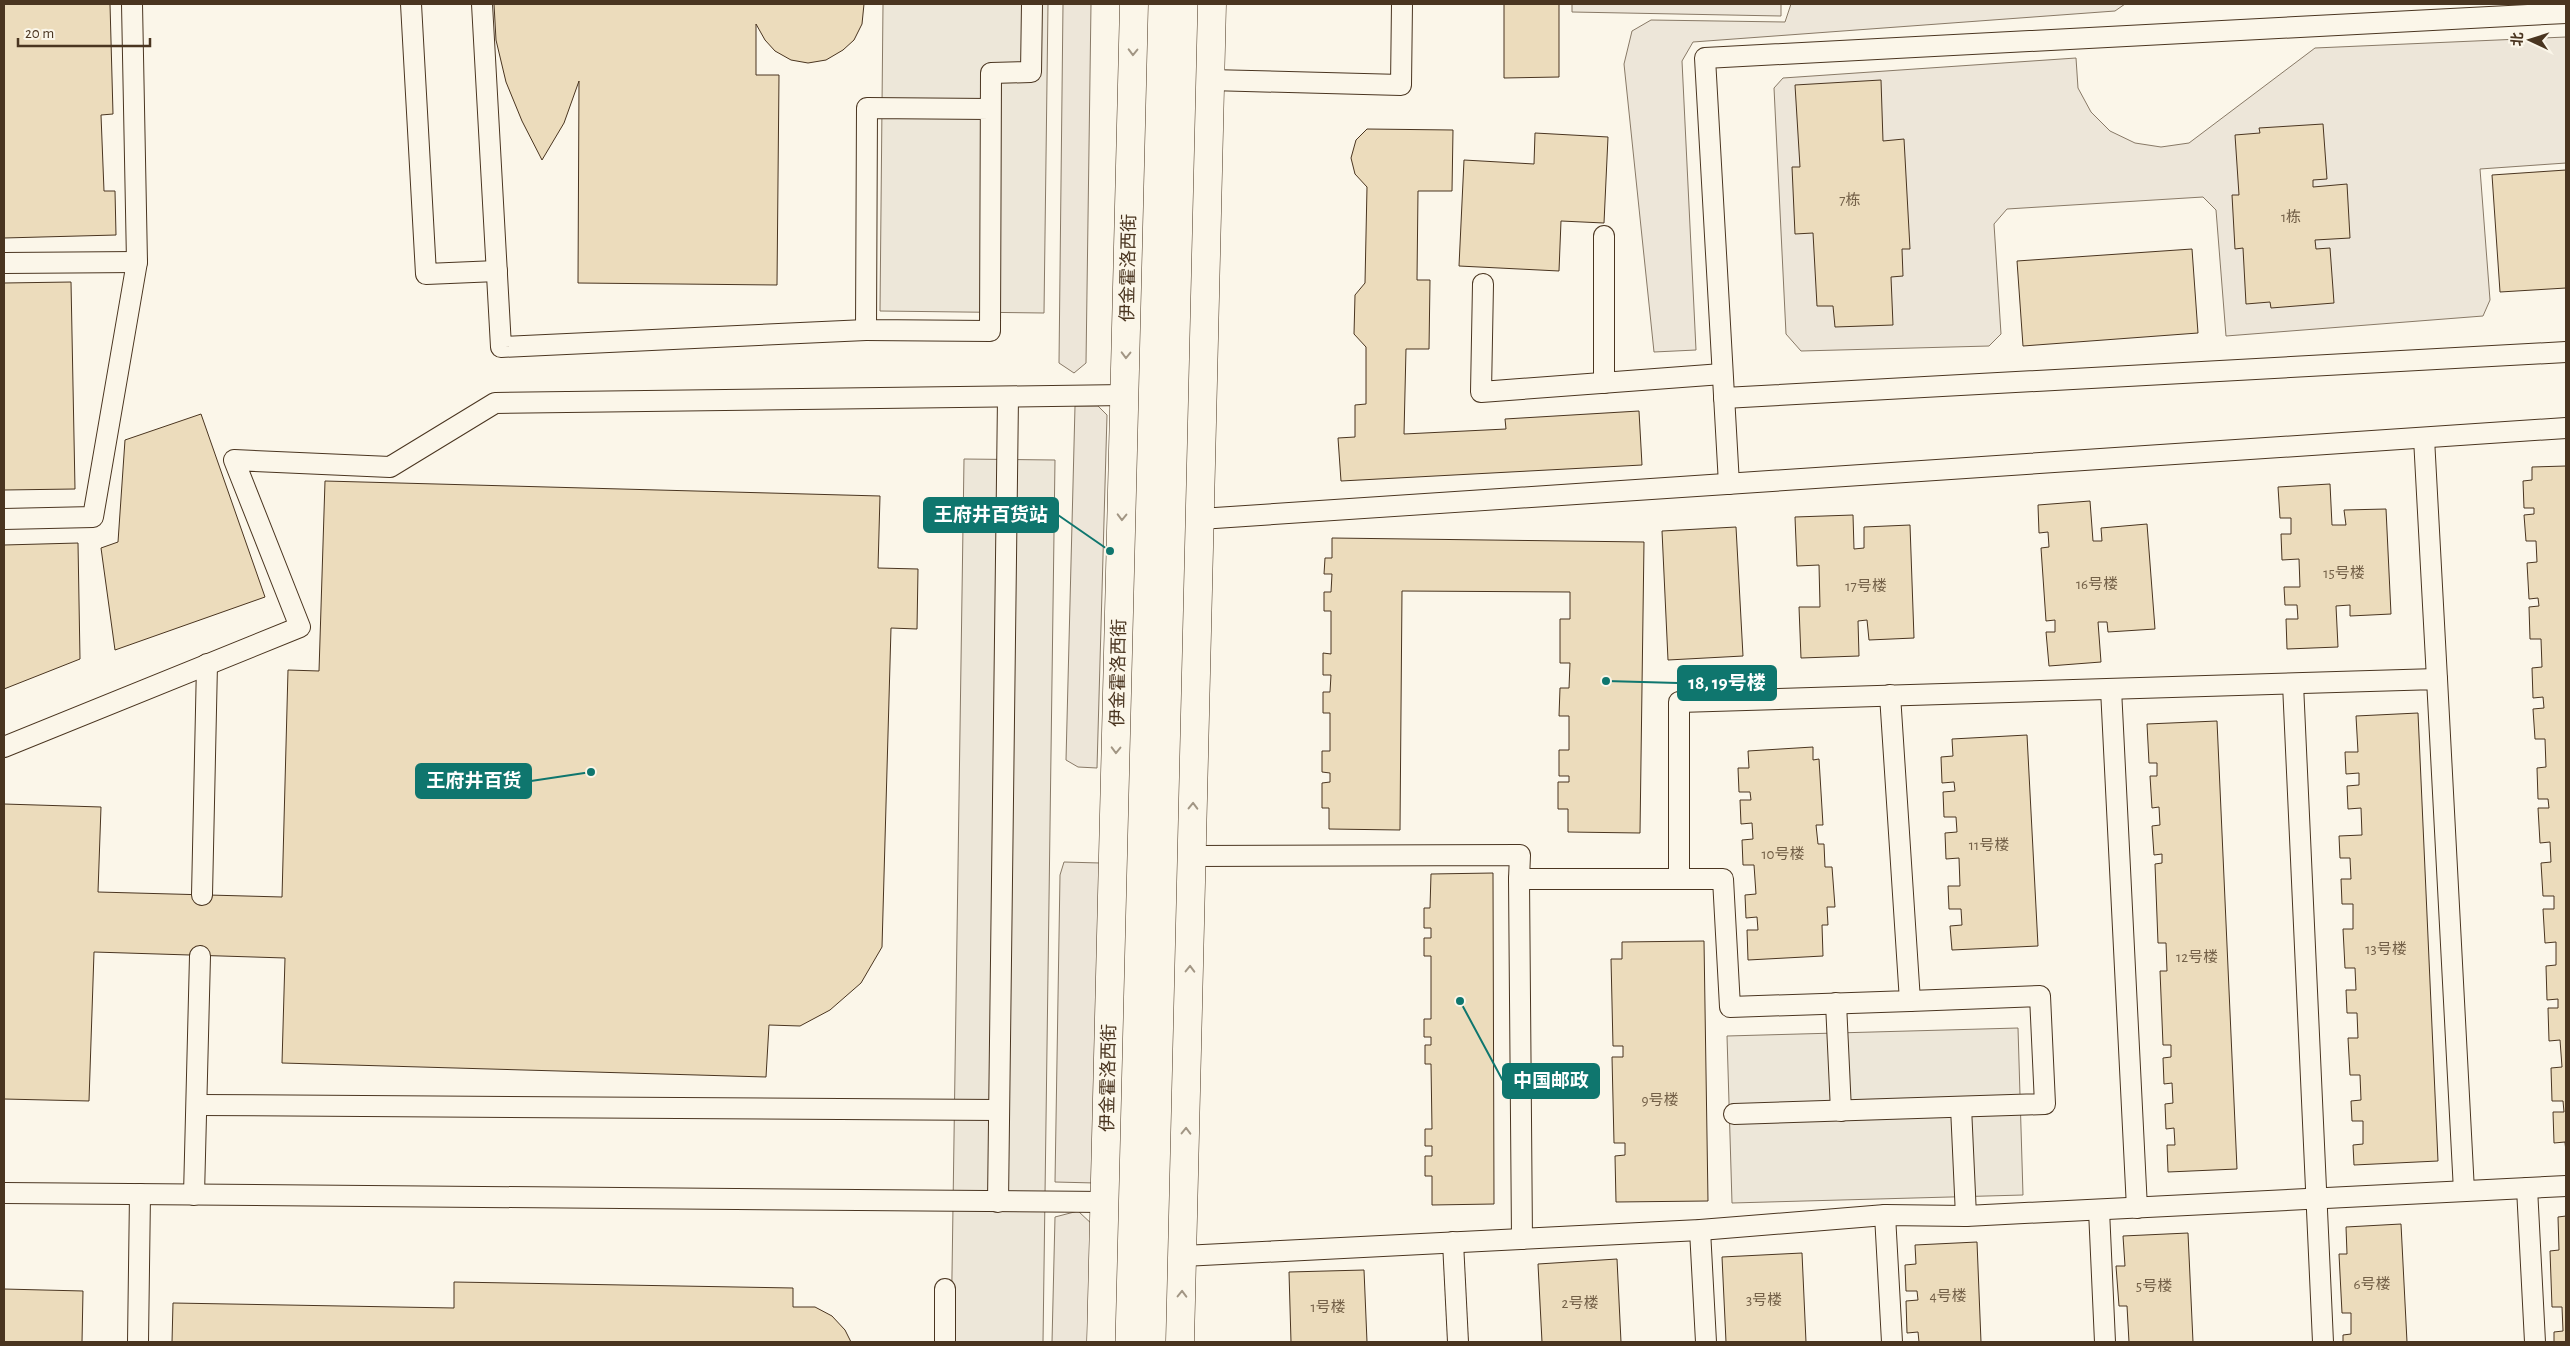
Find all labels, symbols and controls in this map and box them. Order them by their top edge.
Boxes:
scale bar [18,15,150,47]
north arrow [2505,15,2555,65]
text: 20 m [25,26,54,41]
text: 北 [2510,32,2526,47]
one-way arrow [1128,49,1138,57]
house number: 7栋 [1839,191,1861,208]
house number: 1栋 [2281,208,2301,225]
street label: 伊金霍洛西街 [1117,214,1139,322]
one-way arrow [1121,352,1131,359]
callout: 王府井百货站 [924,498,1058,532]
text: 王府井百货站 [934,504,1048,525]
one-way arrow [1117,514,1127,522]
house number: 15号楼 [2323,565,2365,581]
house number: 16号楼 [2076,576,2118,592]
house number: 17号楼 [1845,578,1887,594]
street label: 伊金霍洛西街 [1107,619,1129,727]
callout: 18, 19号楼 [1678,666,1776,700]
text: 18, 19号楼 [1688,673,1766,693]
one-way arrow [1111,746,1121,754]
callout: 王府井百货 [416,764,531,798]
text: 王府井百货 [426,770,522,791]
one-way arrow [1188,802,1198,810]
house number: 11号楼 [1969,837,2009,853]
house number: 10号楼 [1761,846,1805,862]
house number: 13号楼 [2365,941,2407,957]
house number: 12号楼 [2176,949,2218,965]
one-way arrow [1184,964,1195,972]
street label: 伊金霍洛西街 [1097,1024,1119,1132]
callout: 中国邮政 [1503,1064,1599,1098]
text: 中国邮政 [1513,1070,1589,1091]
house number: 9号楼 [1641,1092,1679,1108]
one-way arrow [1180,1127,1191,1135]
house number: 6号楼 [2353,1276,2391,1292]
house number: 5号楼 [2136,1278,2172,1294]
house number: 4号楼 [1929,1288,1967,1304]
one-way arrow [1176,1289,1187,1297]
house number: 3号楼 [1746,1292,1782,1308]
house number: 2号楼 [1562,1295,1598,1311]
house number: 1号楼 [1310,1299,1346,1315]

